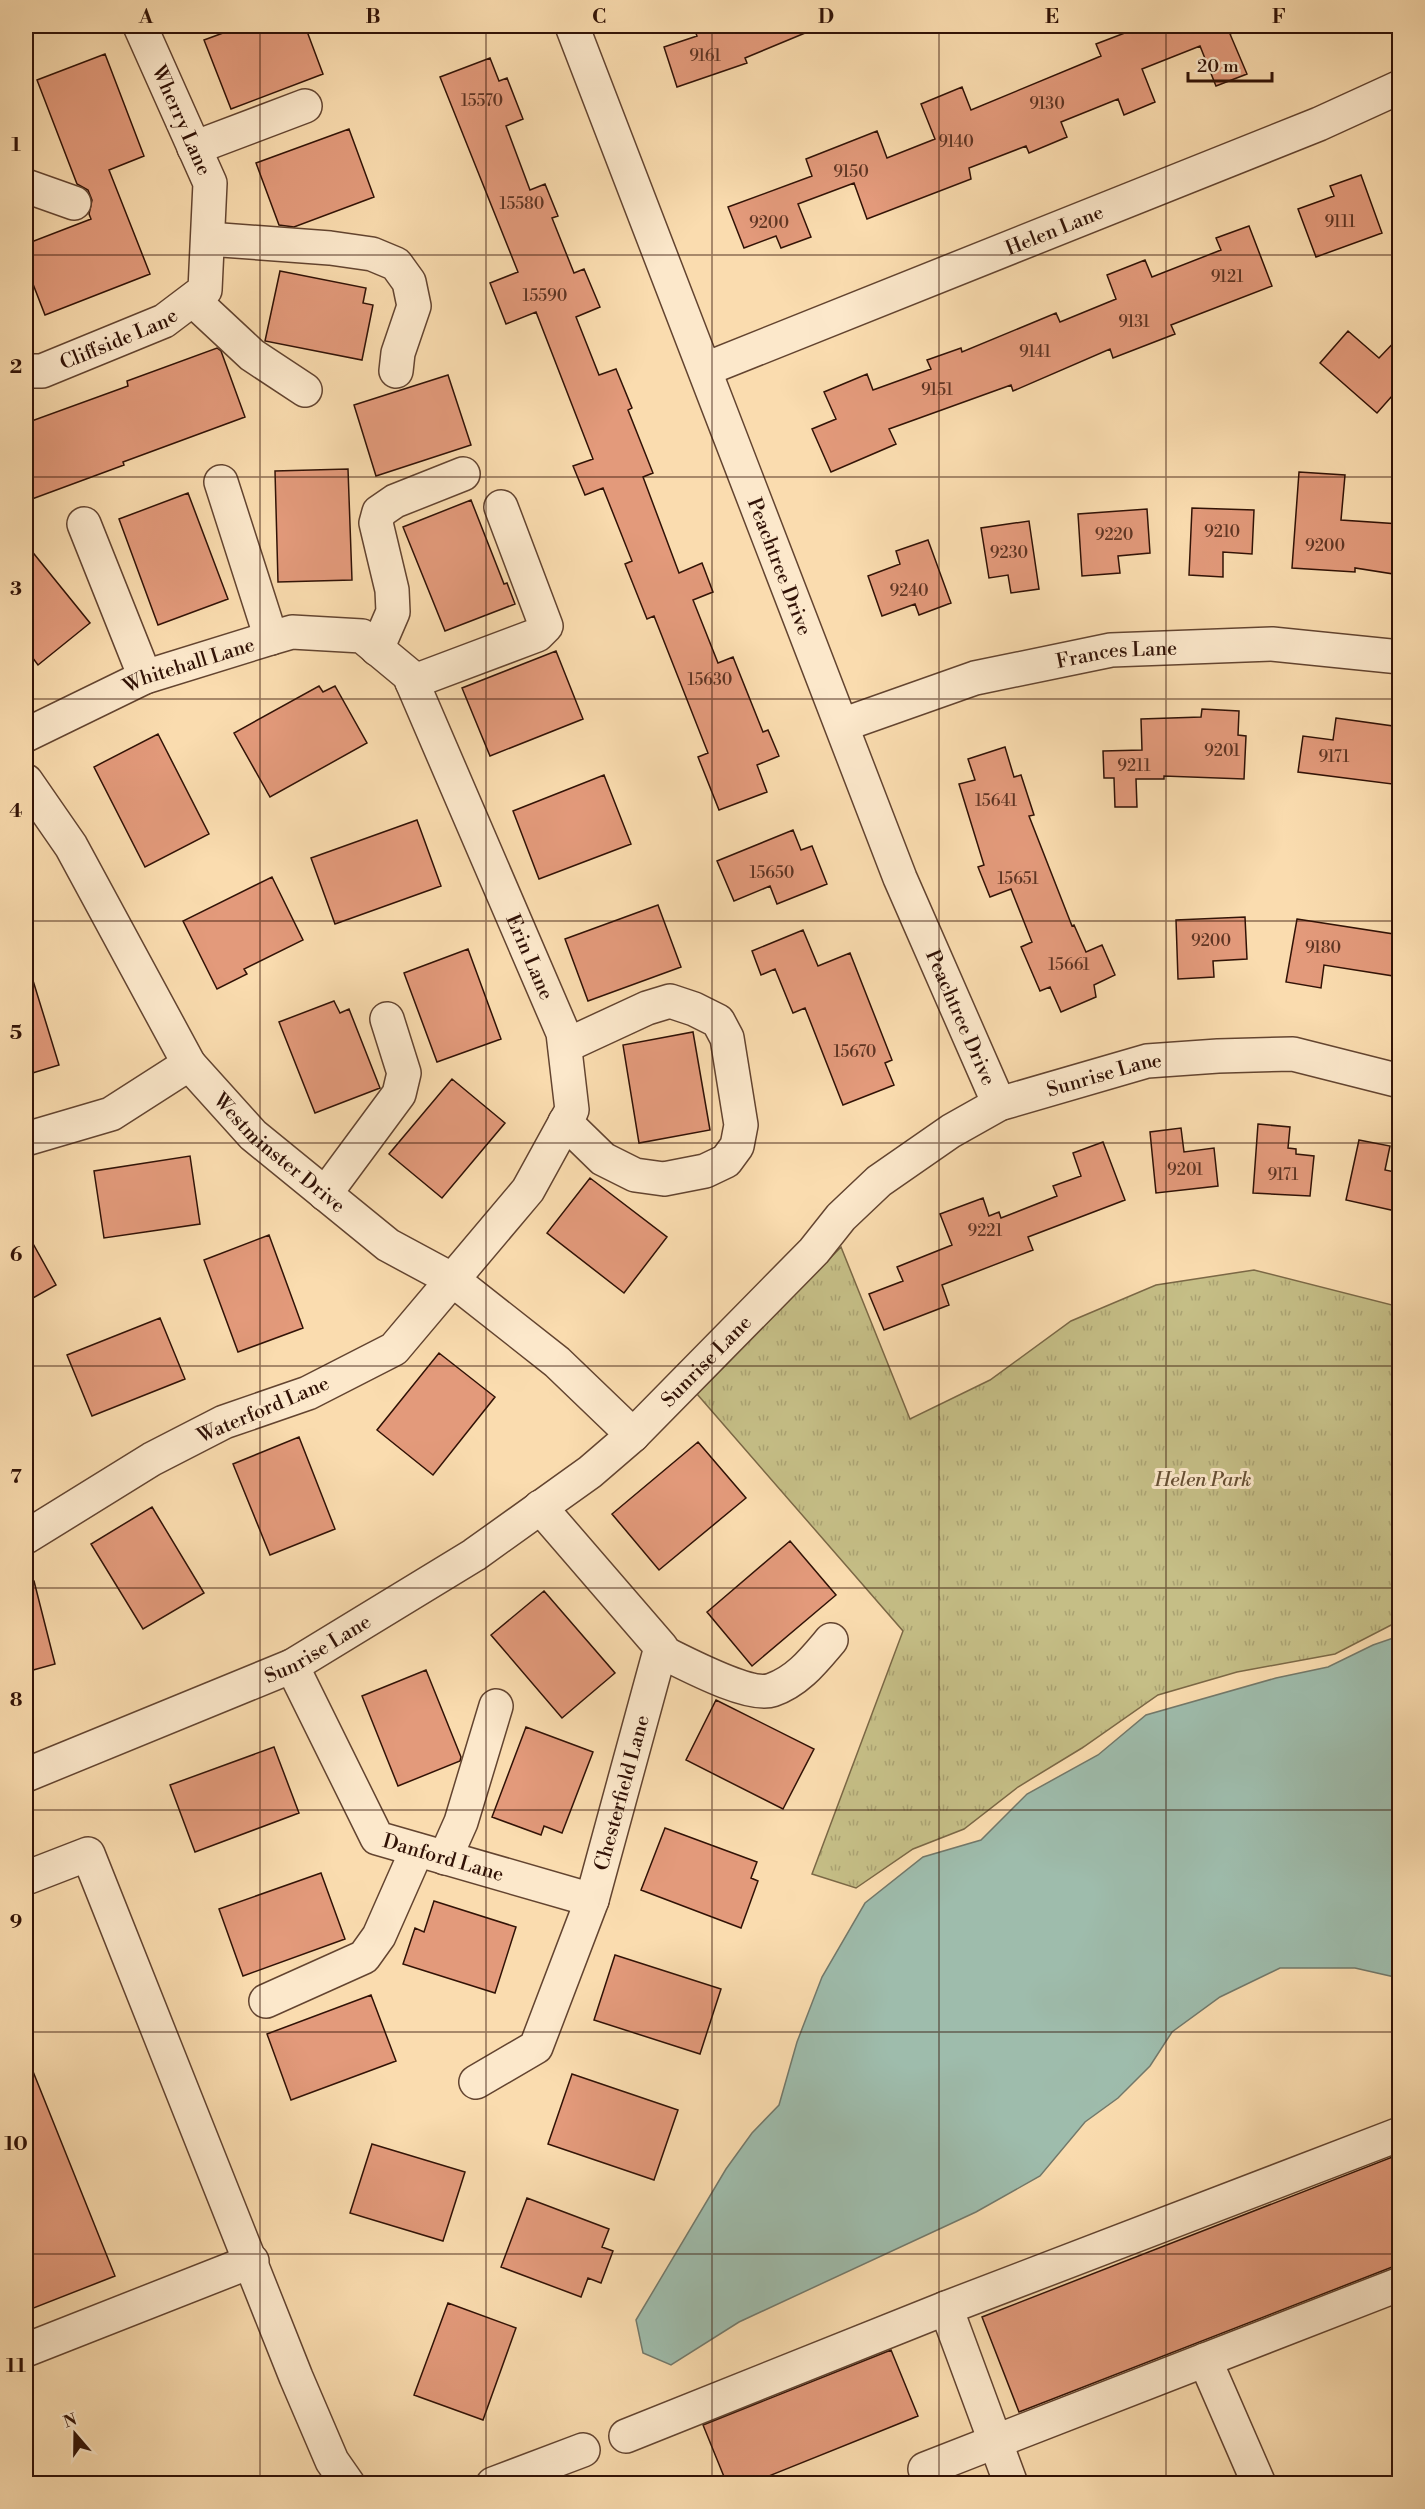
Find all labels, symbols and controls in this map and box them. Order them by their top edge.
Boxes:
text: A [138,5,154,30]
text: B [365,5,381,30]
text: C [592,5,606,30]
text: D [818,5,834,30]
text: E [1045,5,1059,30]
text: F [1272,5,1286,30]
scale bar [1188,45,1272,83]
house number: 9161 [689,46,721,66]
text: 20 m [1197,55,1239,78]
street label: Wherry Lane [145,61,216,179]
house number: 15570 [461,91,503,111]
house number: 9130 [1029,94,1065,114]
house number: 9140 [938,132,974,152]
text: 1 [11,133,21,158]
house number: 9150 [833,162,869,182]
house number: 15580 [500,194,544,214]
street label: Helen Lane [1002,200,1108,262]
house number: 9111 [1325,212,1356,232]
house number: 9200 [749,213,789,233]
house number: 9121 [1211,267,1243,287]
house number: 15590 [523,286,567,306]
street label: Cliffside Lane [56,304,184,376]
house number: 9131 [1118,312,1150,332]
house number: 9141 [1019,342,1051,362]
text: 2 [10,355,22,380]
house number: 9151 [921,380,953,400]
street label: Peachtree Drive [741,495,816,639]
house number: 9210 [1204,522,1240,542]
house number: 9220 [1095,525,1133,545]
house number: 9200 [1305,536,1345,556]
house number: 9230 [990,543,1028,563]
text: 3 [10,577,22,602]
house number: 9240 [889,581,929,601]
street label: Whitehall Lane [119,633,258,700]
street label: Frances Lane [1054,637,1178,675]
house number: 15630 [688,670,732,690]
house number: 9201 [1204,741,1240,761]
house number: 9171 [1319,747,1349,767]
house number: 9211 [1117,756,1151,776]
house number: 15641 [975,791,1017,811]
text: 4 [9,799,23,824]
house number: 15650 [750,863,794,883]
house number: 15651 [997,869,1039,889]
street label: Erin Lane [499,911,558,1004]
house number: 9200 [1191,931,1231,951]
house number: 9180 [1305,938,1341,958]
street label: Peachtree Drive [919,946,1000,1089]
house number: 15661 [1048,955,1090,975]
text: 5 [10,1021,22,1046]
house number: 15670 [834,1042,876,1062]
street label: Sunrise Lane [1044,1049,1163,1104]
street label: Westminster Drive [207,1088,350,1219]
house number: 9201 [1167,1160,1203,1180]
house number: 9171 [1268,1165,1298,1185]
house number: 9221 [967,1221,1003,1241]
text: 6 [10,1243,23,1268]
street label: Sunrise Lane [656,1311,758,1413]
street label: Waterford Lane [193,1371,333,1450]
text: 7 [10,1465,22,1490]
park label: Helen Park [1153,1468,1252,1493]
street label: Sunrise Lane [261,1610,376,1690]
text: 8 [10,1688,23,1713]
street label: Chesterfield Lane [590,1713,656,1874]
street label: Danford Lane [379,1829,507,1888]
text: 9 [10,1910,22,1935]
text: 10 [4,2132,28,2157]
text: 11 [6,2354,26,2379]
north arrow [45,2404,105,2464]
text: N [61,2409,80,2432]

